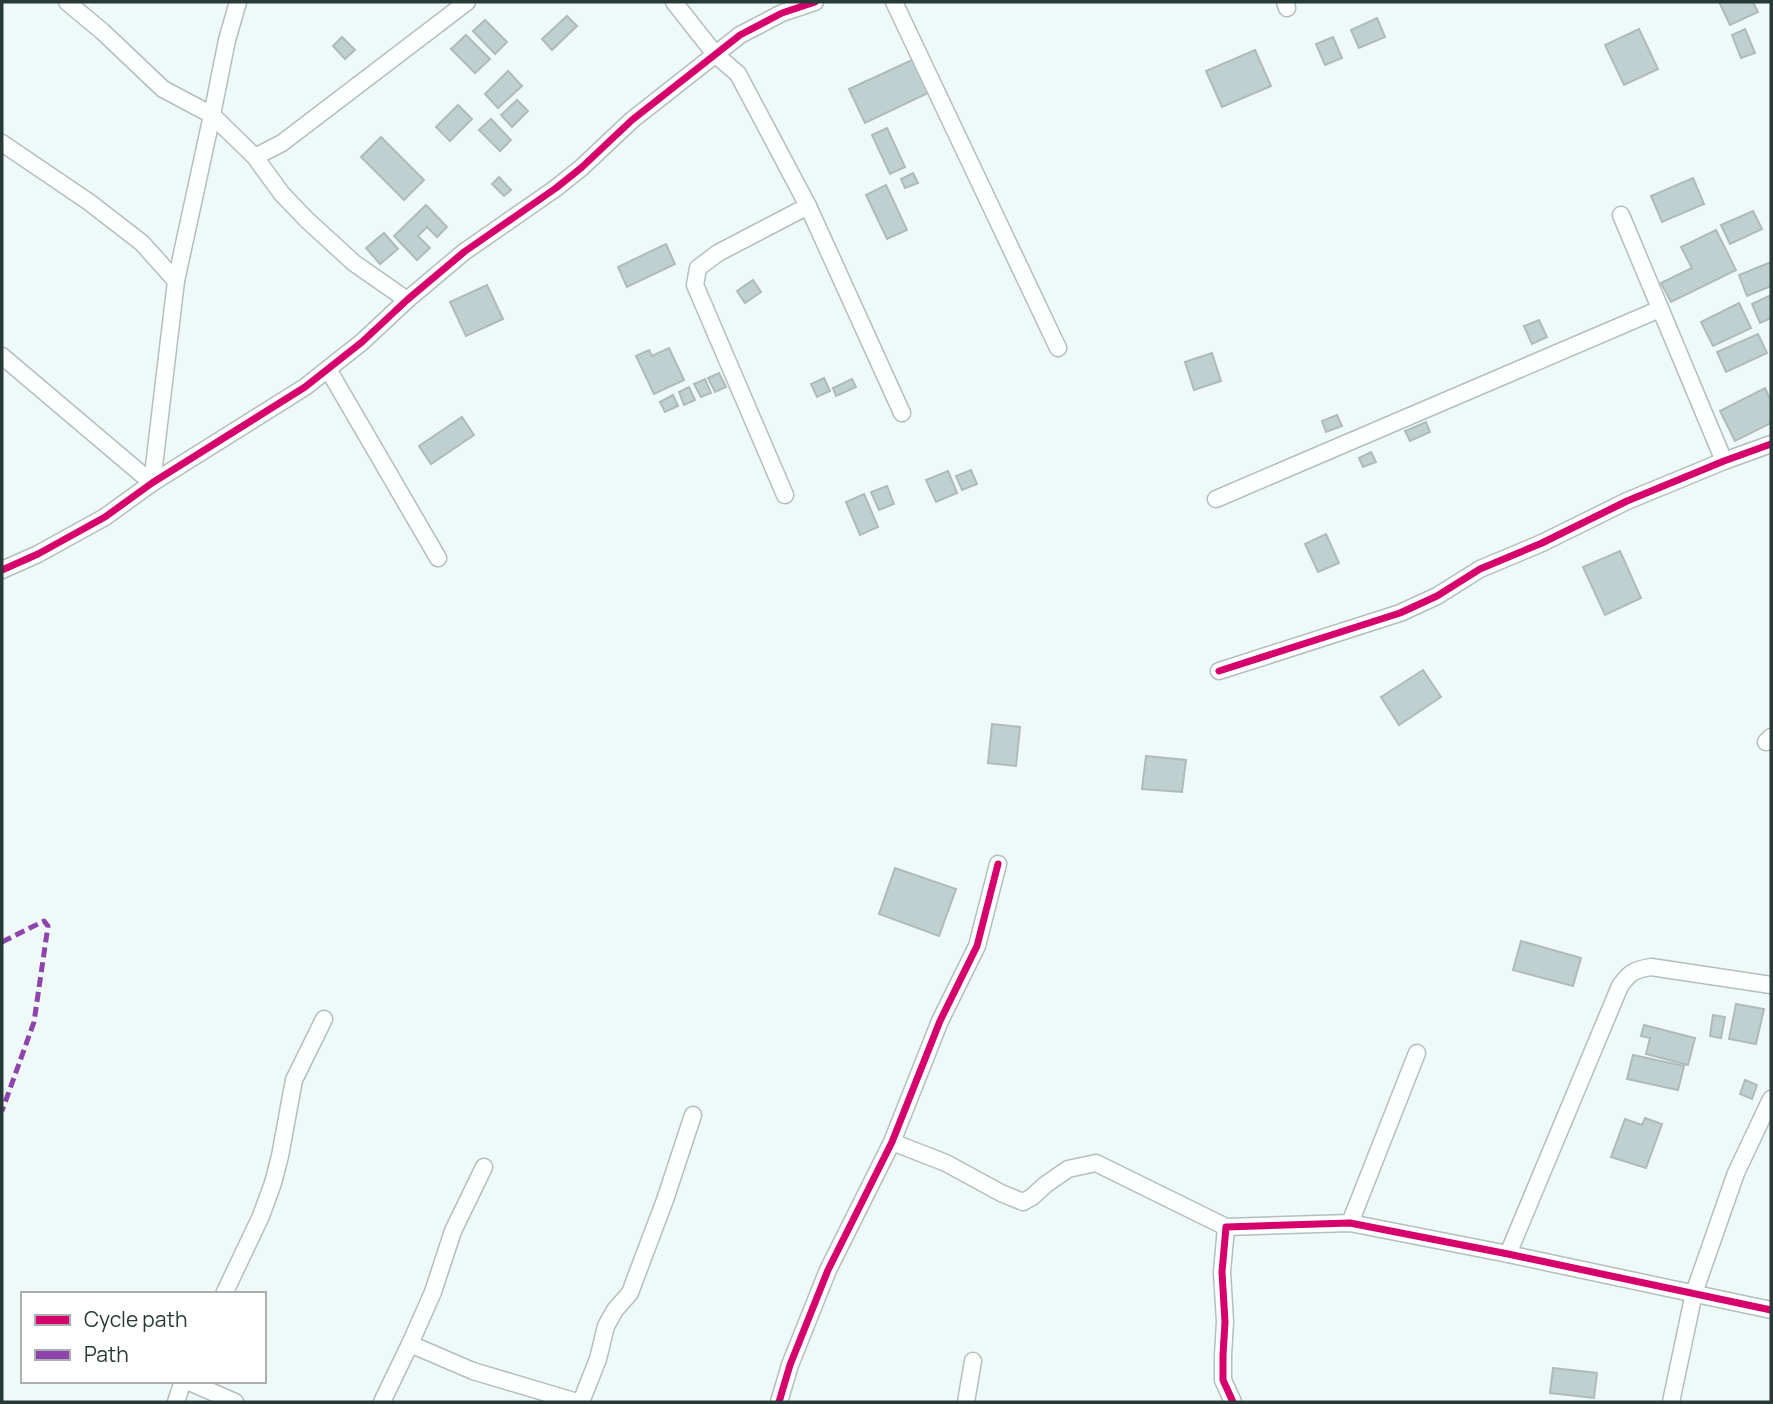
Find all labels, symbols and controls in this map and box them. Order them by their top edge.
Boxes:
legend [21,1292,266,1383]
text: Cycle path [84,1305,187,1333]
text: Path [84,1340,129,1368]

